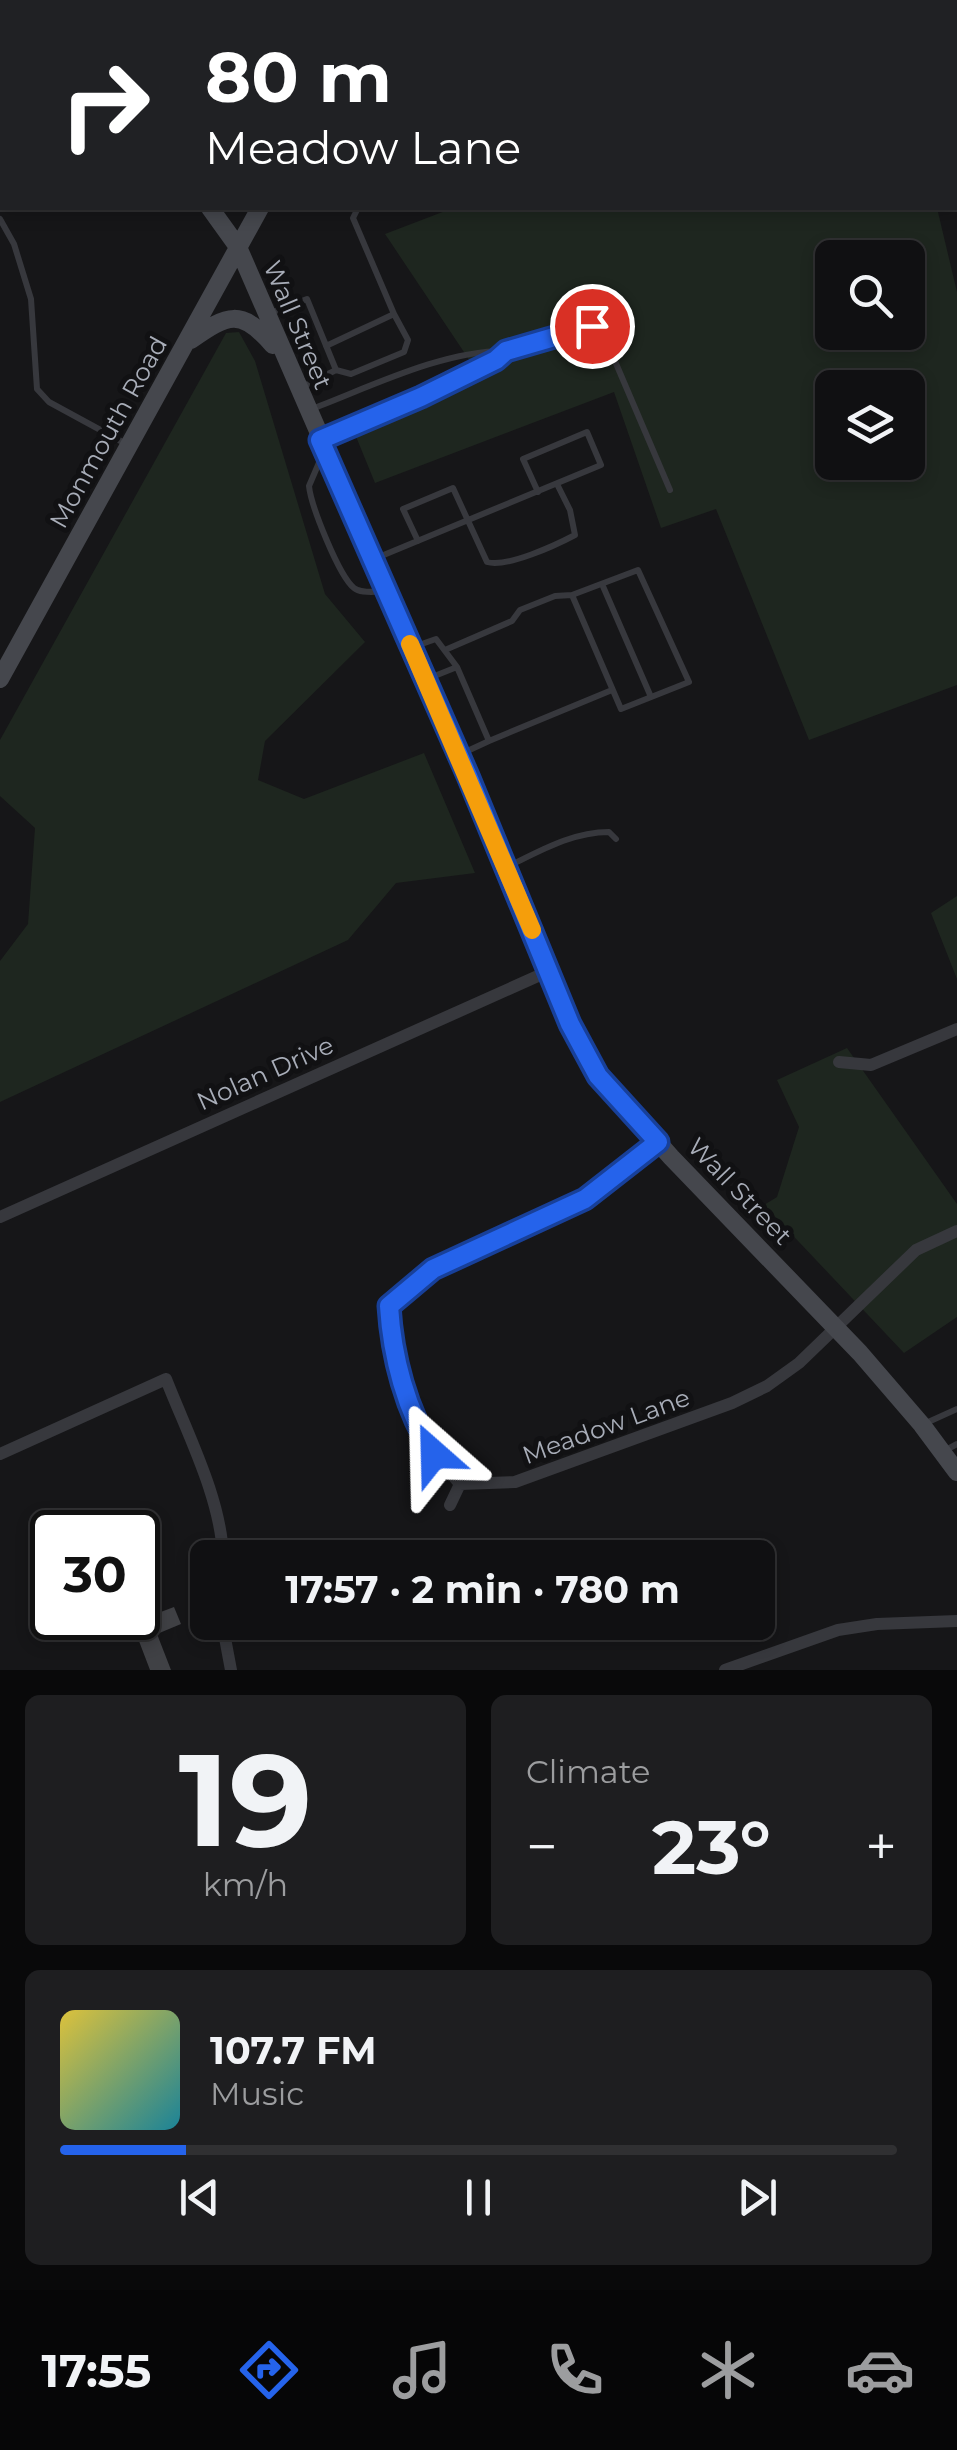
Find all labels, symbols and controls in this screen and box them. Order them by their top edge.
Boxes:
text: 80 m [205,34,392,120]
icon: right [40,40,170,170]
text: Meadow Lane [205,120,521,175]
map controls [815,240,925,480]
button: search [815,240,925,350]
street label: Wall Street [257,256,339,394]
pin [550,284,635,369]
icon: arrive [565,299,620,354]
street label: Monmouth Road [43,331,173,533]
button: layers [815,370,925,480]
street label: Nolan Drive [192,1030,338,1116]
street label: Wall Street [682,1131,798,1251]
street label: Meadow Lane [518,1382,694,1470]
position arrow [382,1402,486,1506]
speed limit sign: 30 [30,1510,160,1640]
text: 17:57 · 2 min · 780 m [285,1566,680,1613]
text: 19 [179,1720,312,1879]
text: Climate [526,1752,650,1791]
text: 23° [652,1801,771,1893]
text: − [526,1813,558,1880]
text: + [865,1813,897,1880]
text: km/h [203,1865,288,1904]
text: 107.7 FM [210,2027,377,2074]
text: Music [210,2074,304,2113]
icon: previous [172,2170,227,2225]
icon: pause [451,2170,506,2225]
icon: next [730,2170,785,2225]
icon: directions [234,2335,304,2405]
icon: music [387,2335,457,2405]
icon: phone [540,2335,610,2405]
icon: climate [693,2335,763,2405]
icon: car [845,2335,915,2405]
text: 17:55 [41,2343,151,2398]

